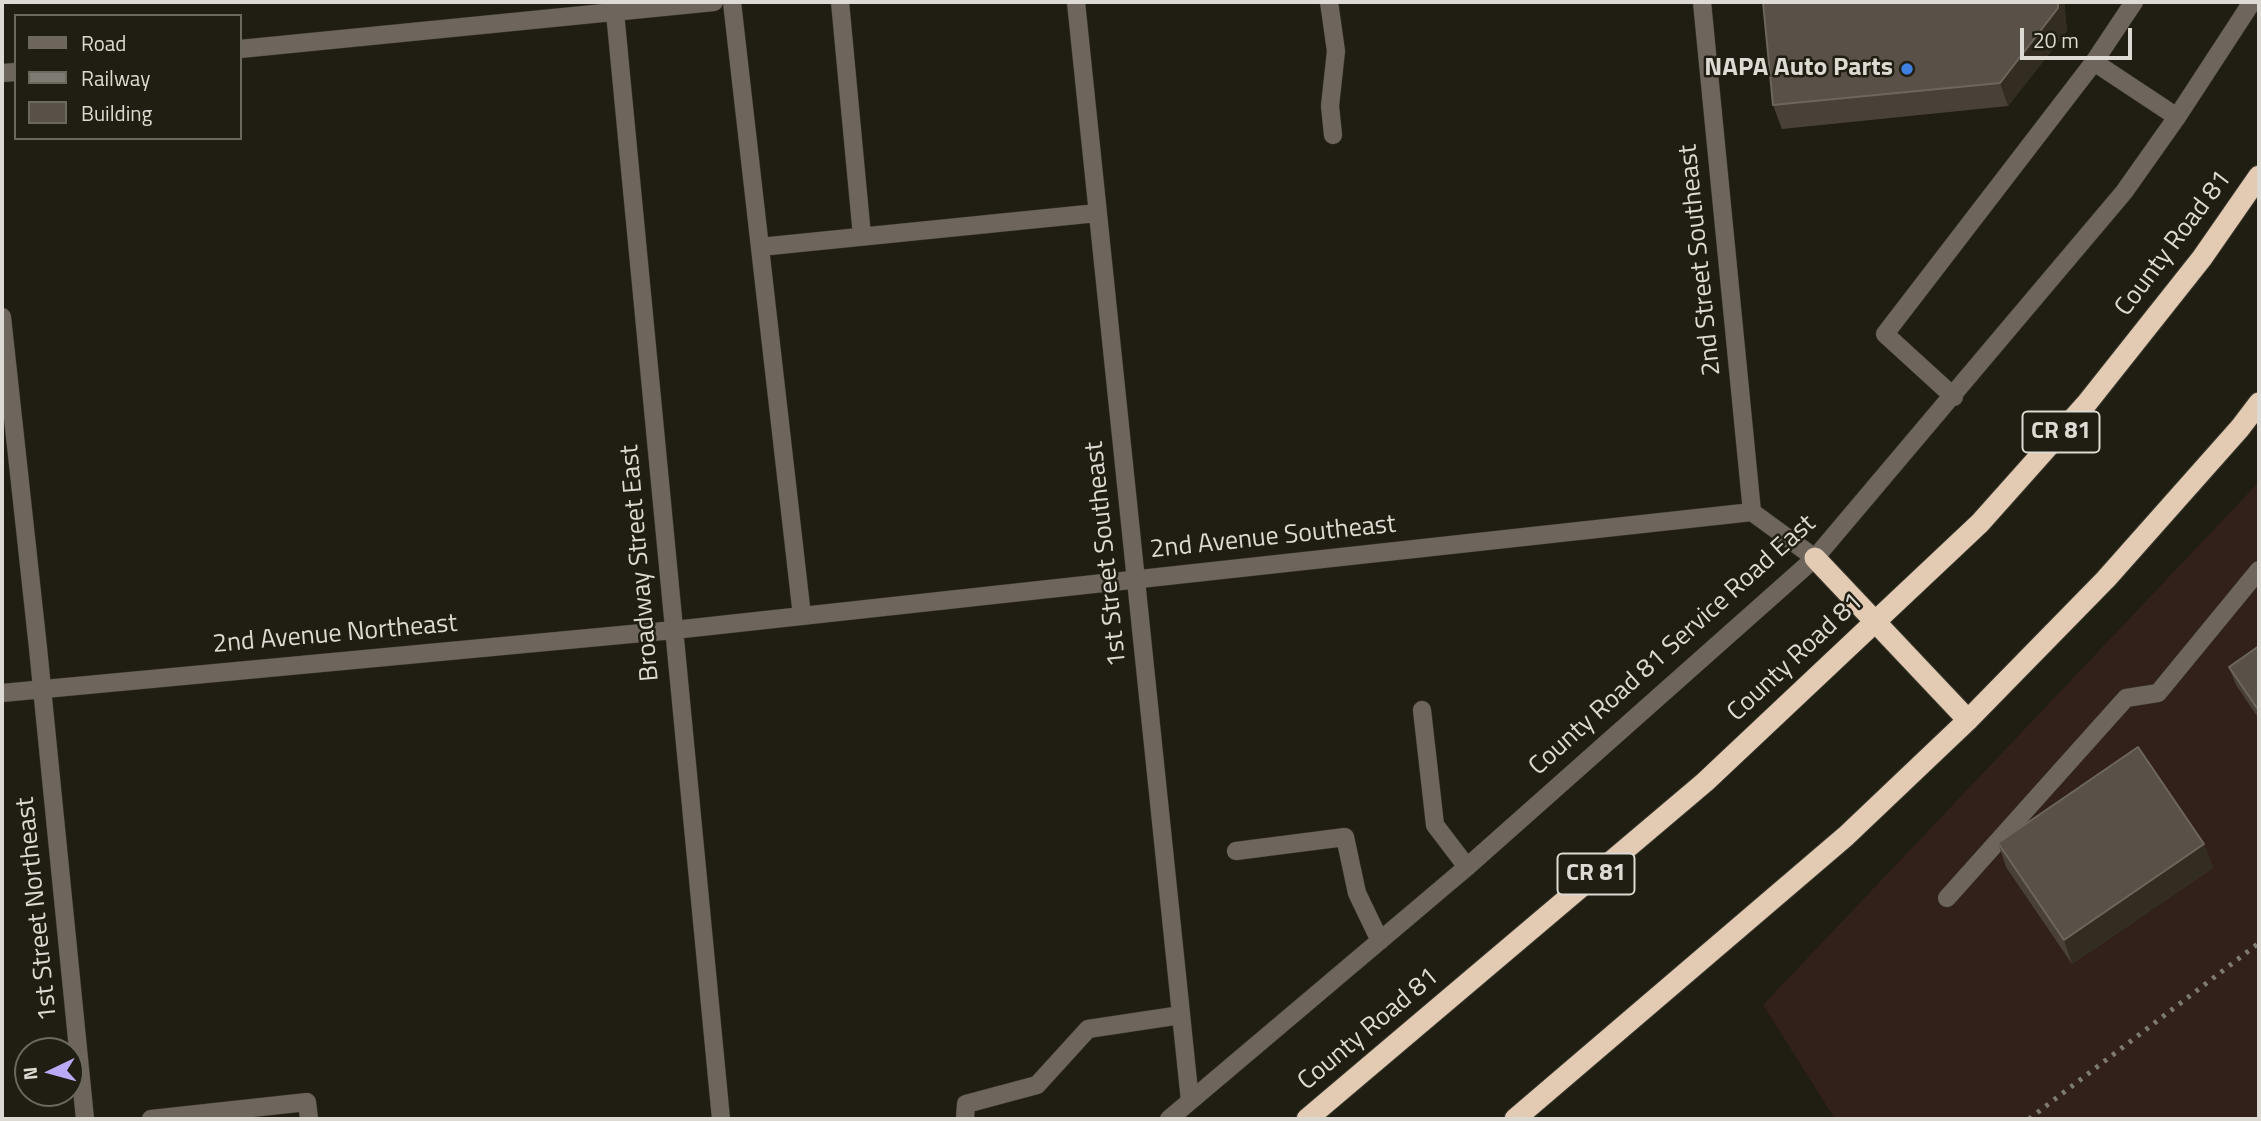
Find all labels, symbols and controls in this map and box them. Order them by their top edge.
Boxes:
legend [14,14,242,140]
scale bar [2023,14,2135,58]
text: 20 m [2033,24,2079,56]
text: Road [81,27,126,59]
place label: NAPA Auto Parts [1704,53,1893,85]
marker: NAPA Auto Parts [1899,61,1915,77]
text: Railway [81,62,150,94]
text: Building [81,97,152,129]
street label: 2nd Street Southeast [1673,143,1729,377]
street label: County Road 81 [2109,165,2239,323]
road number: CR 81 [2022,412,2100,452]
street label: 1st Street Southeast [1080,440,1134,668]
street label: Broadway Street East [615,443,667,683]
street label: County Road 81 Service Road East [1523,509,1823,783]
street label: 2nd Avenue Southeast [1148,510,1398,566]
street label: County Road 81 [1722,587,1870,729]
street label: 2nd Avenue Northeast [211,609,459,661]
street label: 1st Street Northeast [11,796,65,1022]
road number: CR 81 [1558,854,1634,894]
street label: County Road 81 [1292,962,1446,1098]
north arrow [14,1037,84,1107]
text: N [15,1066,45,1082]

